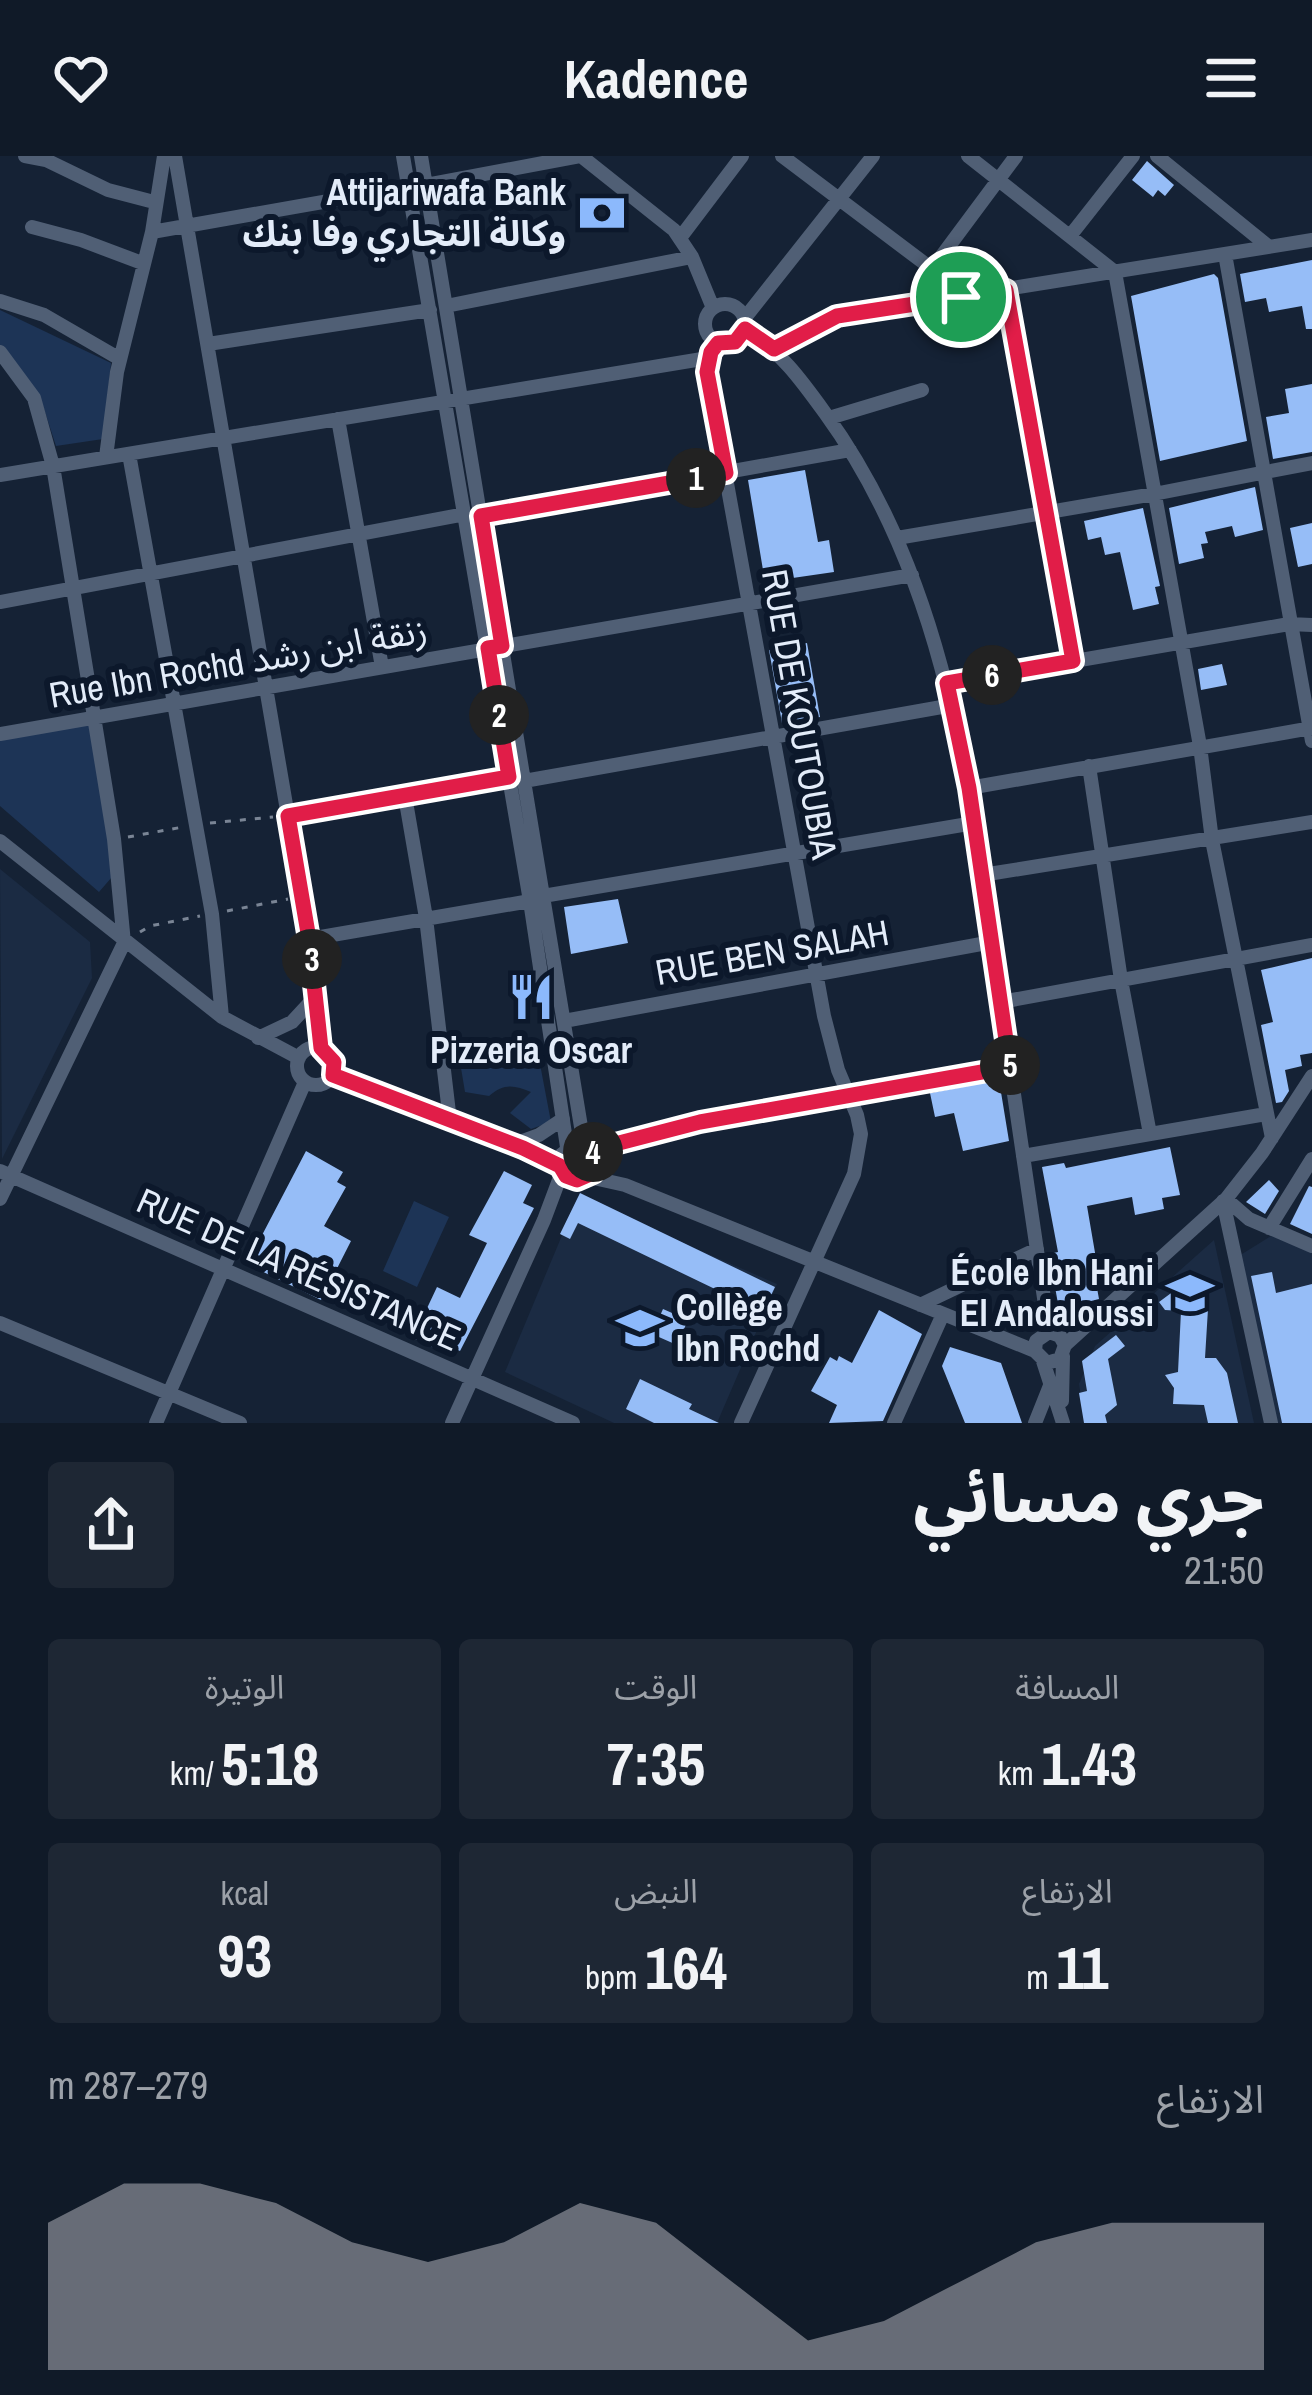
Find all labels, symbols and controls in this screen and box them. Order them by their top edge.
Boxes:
text: Kadence [564,42,748,115]
icon: heart [48,45,114,111]
icon: menu [1198,45,1264,111]
place label: Attijariwafa Bank وكالة التجاري وفا بنك [243,168,567,262]
bank icon: Attijariwafa Bank وكالة التجاري وفا بنك [577,188,627,238]
pin [910,246,1012,348]
icon: arrive [928,264,994,330]
pin: 1 [666,448,726,508]
text: 1 [688,456,704,500]
street label: RUE DE KOUTOUBIA [751,565,849,863]
street label: Rue Ibn Rochd زنقة ابن رشد [45,605,431,719]
pin: 6 [962,645,1022,705]
text: 6 [984,653,1000,697]
pin: 2 [469,685,529,745]
text: 2 [491,693,507,737]
street label: RUE BEN SALAH [652,908,892,996]
pin: 3 [282,929,342,989]
text: 3 [304,937,320,981]
restaurant icon: Pizzeria Oscar [506,972,556,1022]
place label: Pizzeria Oscar [430,1026,632,1074]
pin: 5 [980,1035,1040,1095]
text: 5 [1002,1043,1018,1087]
pin: 4 [563,1122,623,1182]
text: 4 [585,1130,601,1174]
street label: RUE DE LA RÉSISTANCE [130,1176,468,1362]
place label: École Ibn Hani El Andaloussi [951,1248,1154,1337]
school or university icon: École Ibn Hani El Andaloussi [1165,1268,1215,1318]
place label: Collège Ibn Rochd [676,1283,820,1372]
school or university icon: Collège Ibn Rochd [615,1303,665,1353]
text: جري مسائي [913,1454,1264,1543]
button: share [48,1462,174,1588]
text: 21:50 [1184,1544,1264,1596]
text: الوتيرة [205,1665,284,1709]
text: الوقت [615,1665,697,1709]
text: المسافة [1015,1665,1119,1709]
text: 5:18 [221,1723,319,1804]
text: 7:35 [607,1723,705,1804]
text: 1.43 [1041,1723,1137,1804]
text: /km [170,1751,221,1795]
text: km [998,1751,1041,1795]
text: النبض [614,1869,698,1913]
text: الارتفاع [1022,1869,1113,1913]
text: kcal [221,1871,269,1915]
text: 93 [217,1915,272,1996]
text: 164 [645,1927,727,2008]
text: 11 [1056,1927,1108,2008]
text: bpm [585,1955,645,1999]
text: m [1026,1955,1056,1999]
text: 279–287 m [48,2059,208,2111]
text: الارتفاع [1157,2073,1264,2125]

